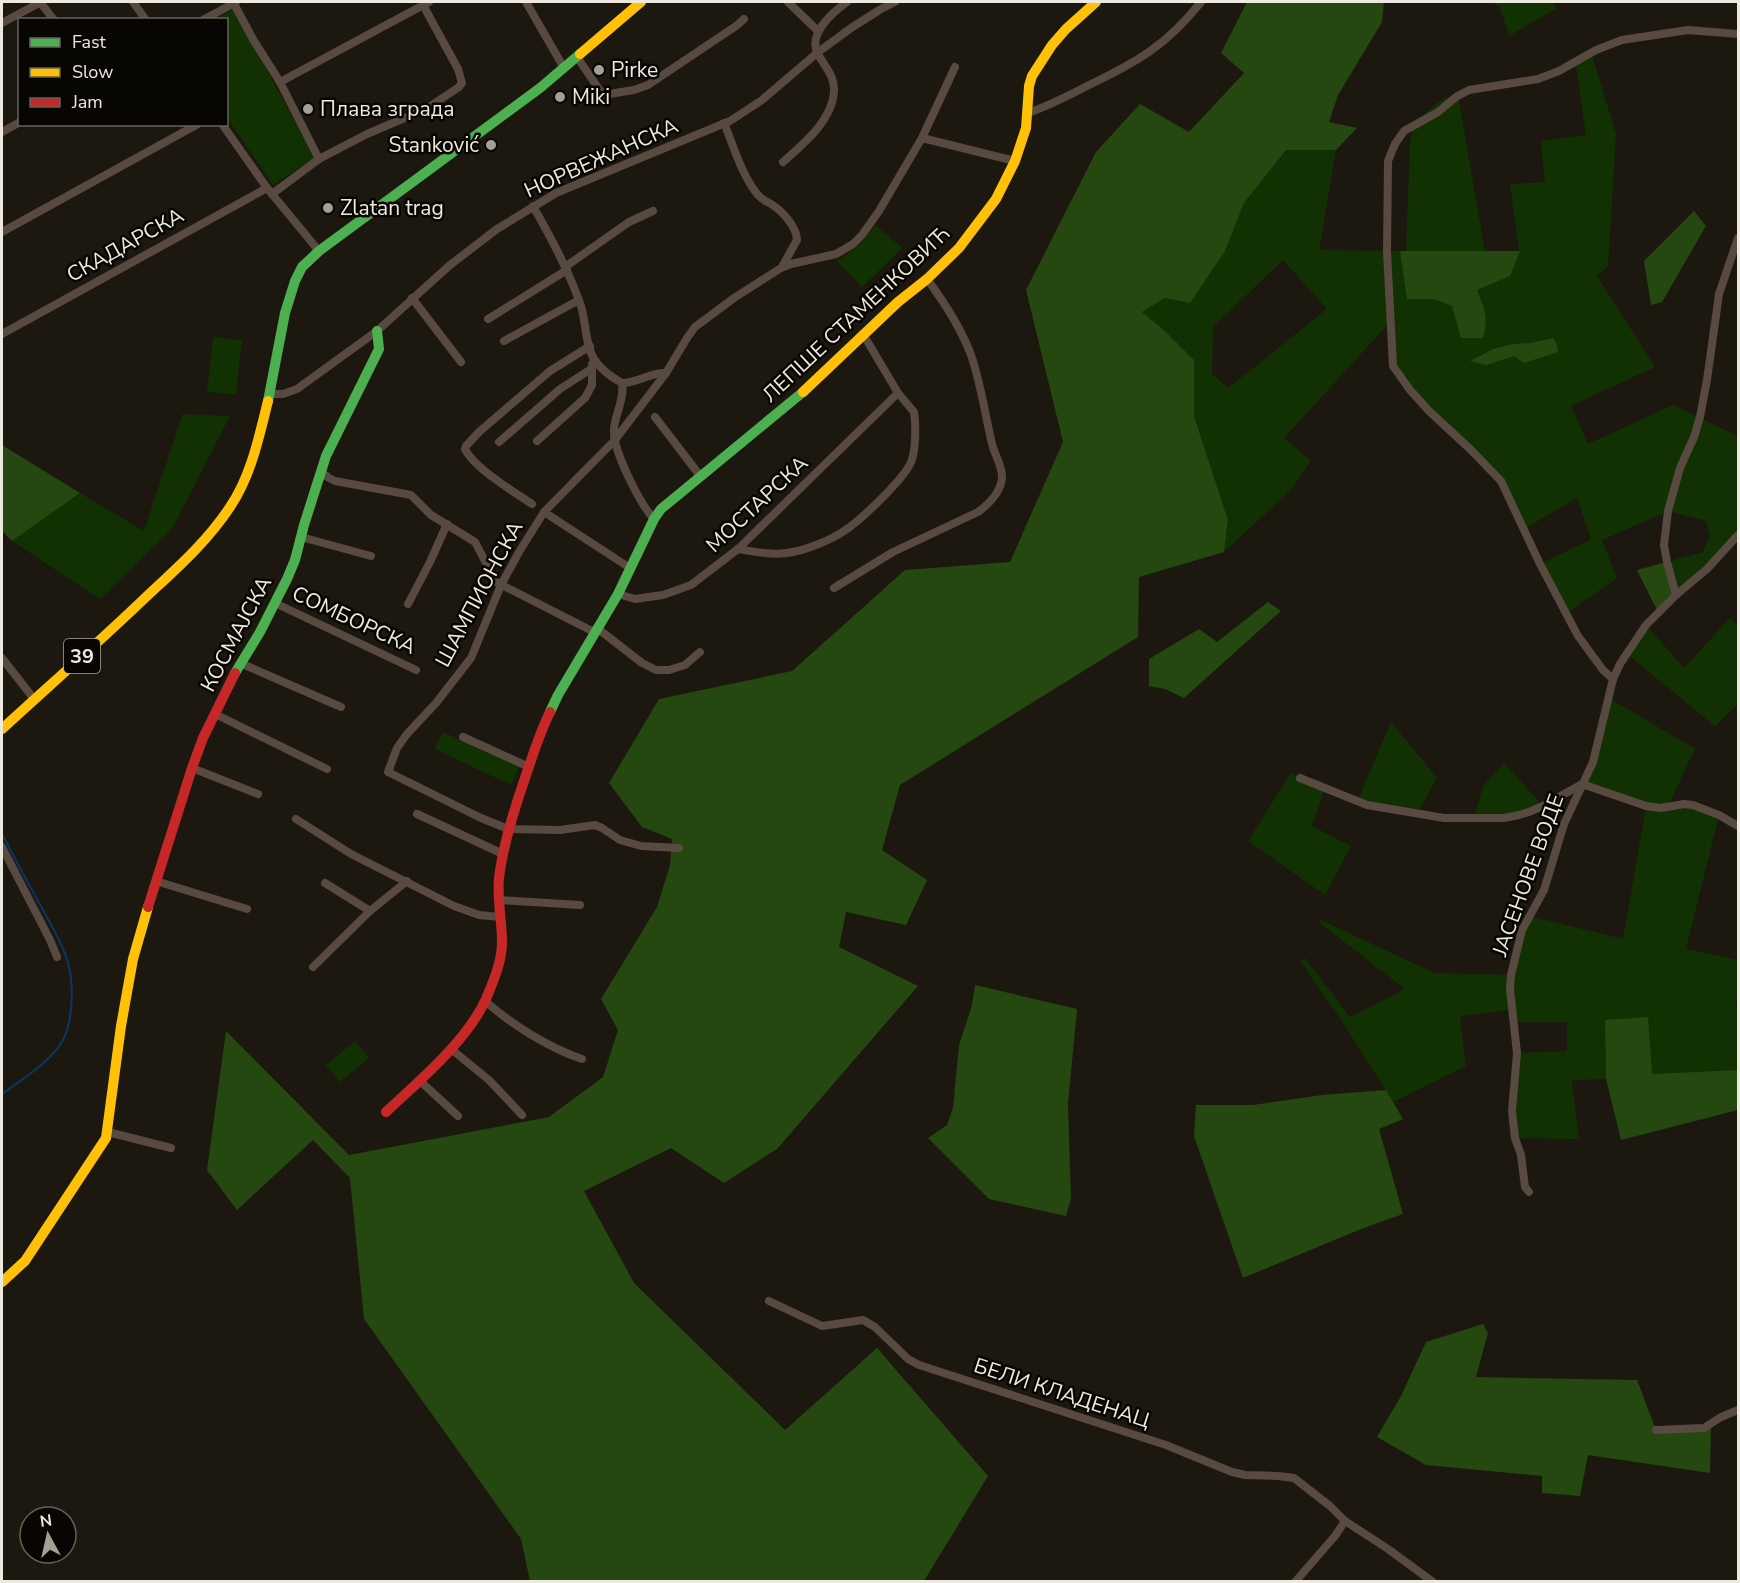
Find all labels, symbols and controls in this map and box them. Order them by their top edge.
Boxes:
legend [18,18,228,126]
text: Fast [72,30,107,54]
place label: Pirke [611,56,658,84]
text: Slow [72,60,113,84]
marker: Pirke [592,63,606,77]
place label: Miki [572,83,610,111]
text: Jam [71,90,103,114]
marker: Miki [553,90,567,104]
place label: Плава зграда [320,95,455,123]
marker: Плава зграда [301,102,315,116]
street label: НОРВЕЖАНСКА [520,112,682,204]
place label: Stanković [389,131,479,159]
marker: Stanković [484,138,498,152]
place label: Zlatan trag [340,194,444,222]
street label: СКАДАРСКА [61,201,189,289]
marker: Zlatan trag [321,201,335,215]
street label: ЛЕПШЕ СТАМЕНКОВИЋ [756,220,956,408]
street label: МОСТАРСКА [700,449,814,559]
street label: ШАМПИОНСКА [429,516,529,672]
street label: КОСМАЈСКА [194,572,278,696]
street label: СОМБОРСКА [288,579,420,661]
road number: 39 [64,639,100,673]
street label: ЈАСЕНОВЕ ВОДЕ [1485,790,1570,961]
street label: БЕЛИ КЛАДЕНАЦ [970,1351,1154,1435]
north arrow [18,1505,78,1565]
text: N [39,1509,54,1533]

